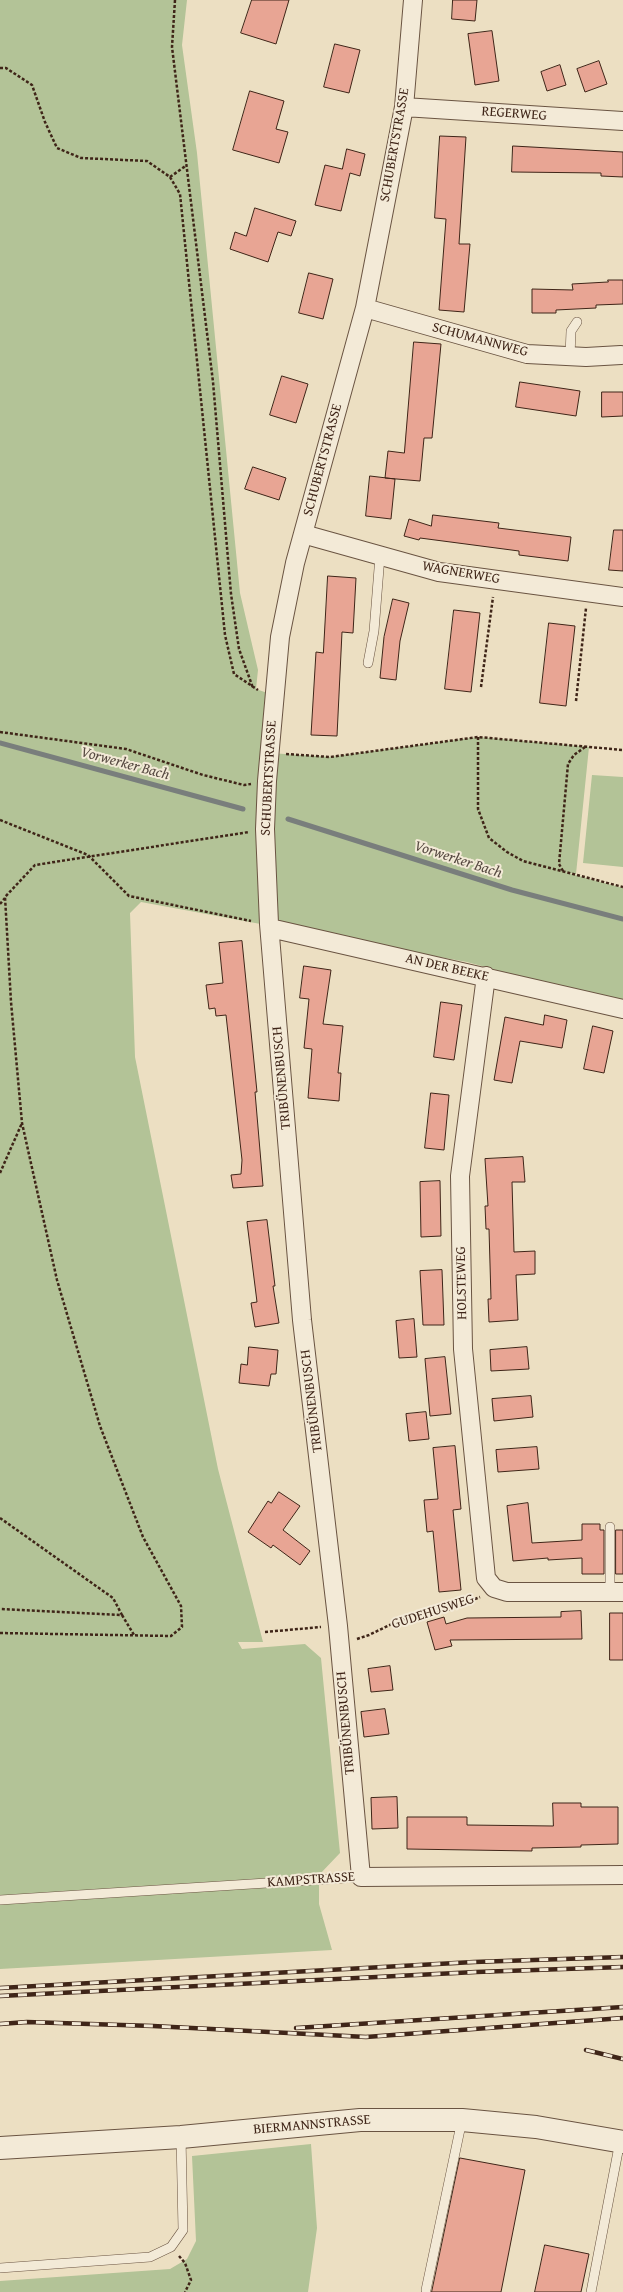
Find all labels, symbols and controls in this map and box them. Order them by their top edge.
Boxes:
street label: SCHUBERTSTRASSE [377,87,413,203]
street label: REGERWEG [481,103,547,125]
street label: SCHUMANNWEG [430,319,530,361]
street label: SCHUBERTSTRASSE [300,402,346,518]
street label: WAGNERWEG [421,558,501,588]
street label: SCHUBERTSTRASSE [258,720,280,836]
water label: Vorwerker Bach [79,744,171,784]
water label: Vorwerker Bach [412,837,504,883]
street label: AN DER BEEKE [404,950,490,986]
street label: TRIBÜNENBUSCH [269,1026,295,1130]
street label: HOLSTEWEG [453,1246,471,1320]
street label: TRIBÜNENBUSCH [297,1349,327,1453]
street label: GUDEHUSWEG [390,1591,476,1633]
street label: TRIBÜNENBUSCH [333,1671,359,1775]
street label: KAMPSTRASSE [267,1869,355,1891]
street label: BIERMANNSTRASSE [253,2112,371,2138]

